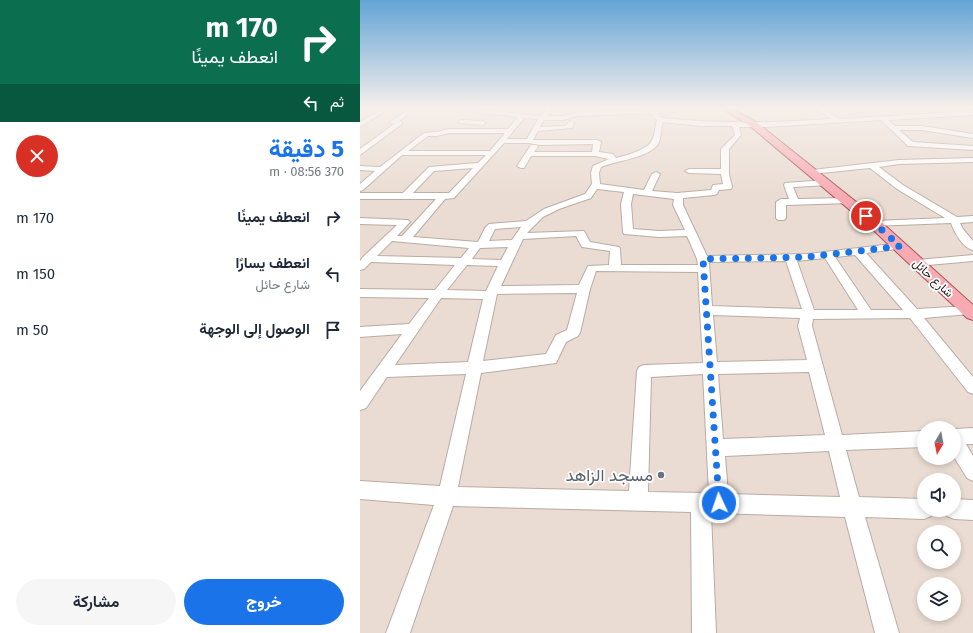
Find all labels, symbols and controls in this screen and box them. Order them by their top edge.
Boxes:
text: 170 m [206,11,278,44]
icon: right [292,16,344,68]
text: انعطف يمينًا [192,46,278,68]
icon: left [300,92,322,114]
text: ثم [330,93,344,111]
button: close [16,135,58,177]
text: 5 دقيقة [269,135,344,163]
text: 370 m · 08:56 [269,164,344,179]
pin [849,199,883,233]
icon: arrive [855,205,877,227]
icon: right [322,207,344,229]
text: انعطف يمينًا [237,208,310,226]
text: 170 m [16,209,54,227]
text: انعطف يسارًا [235,254,310,272]
street label: شارع حائل [908,256,956,302]
icon: left [322,263,344,285]
text: 150 m [16,265,55,283]
text: شارع حائل [256,277,310,292]
icon: arrive [322,319,344,341]
text: الوصول إلى الوجهة [199,320,310,338]
text: 50 m [16,321,49,339]
north arrow [917,421,961,465]
map controls [917,421,961,621]
place label: مسجد الزاهد [565,465,653,486]
marker: مسجد الزاهد [656,470,666,480]
button: sound [917,473,961,517]
position arrow [698,482,740,524]
button: search [917,525,961,569]
button: layers [917,577,961,621]
button: مشاركة [16,579,176,625]
button: خروج [184,579,344,625]

